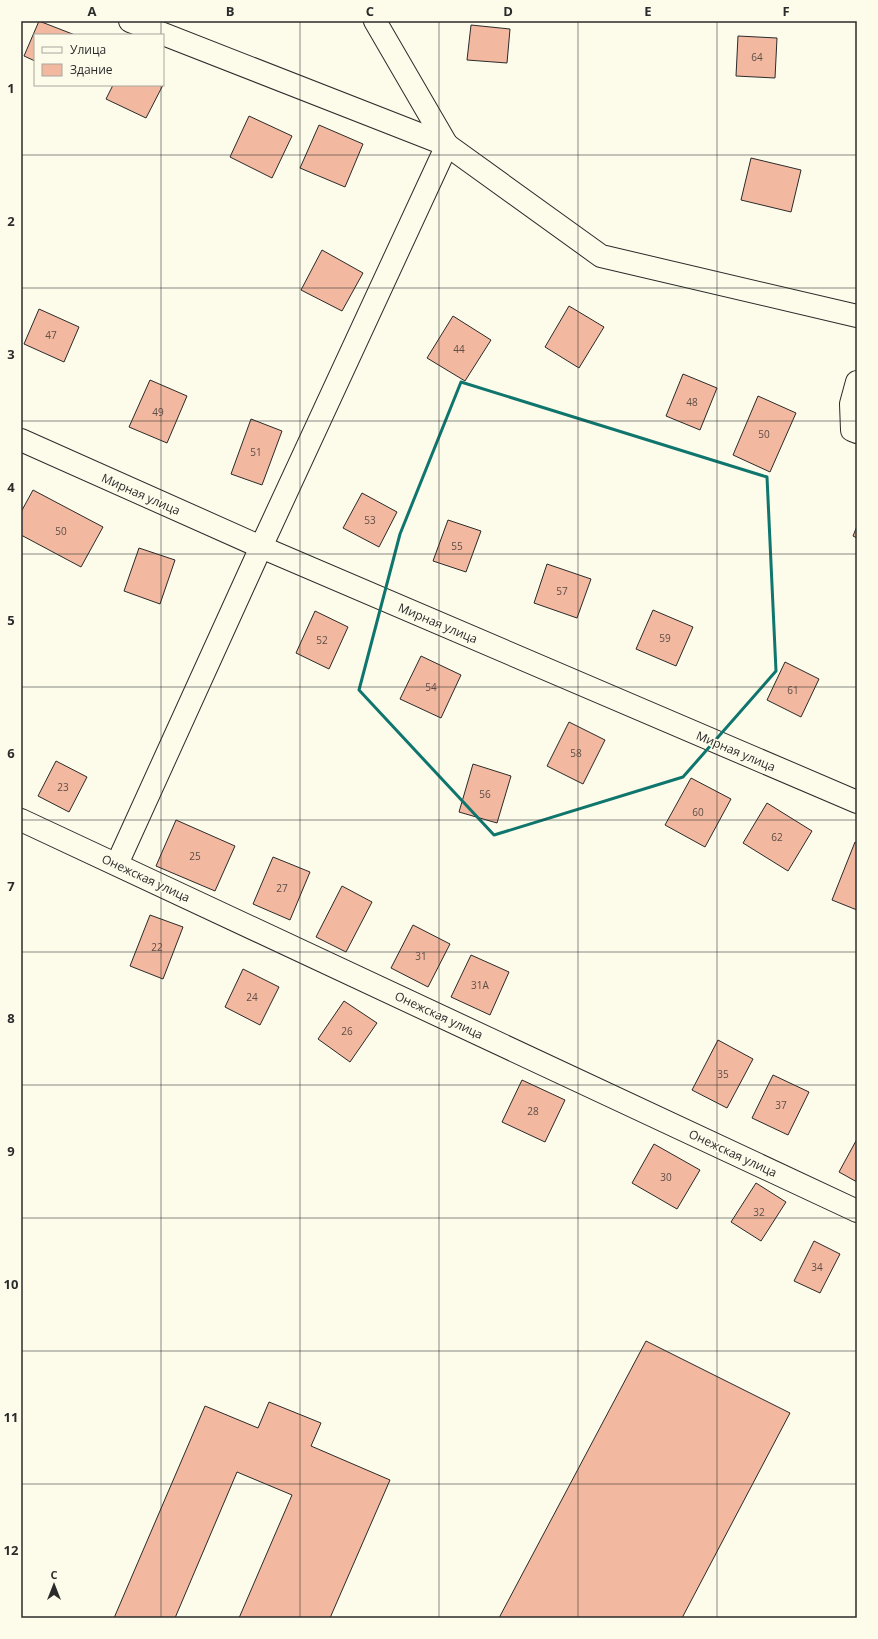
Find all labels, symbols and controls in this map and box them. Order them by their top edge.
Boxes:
text: A [88,2,97,20]
text: B [226,2,235,20]
text: C [366,2,374,20]
text: D [503,2,513,20]
text: E [644,2,652,20]
text: F [782,2,790,20]
legend [34,34,164,86]
text: Улица [70,41,106,58]
house number: 64 [751,50,763,64]
text: Здание [70,61,113,78]
text: 1 [7,79,15,97]
text: 2 [7,212,15,230]
house number: 47 [45,328,57,342]
house number: 44 [453,342,465,356]
text: 3 [7,345,15,363]
house number: 48 [686,395,698,409]
house number: 49 [152,405,164,419]
house number: 50 [758,427,770,441]
house number: 51 [250,445,262,459]
street label: Мирная улица [99,469,183,519]
text: 4 [7,478,15,496]
house number: 53 [364,513,376,527]
house number: 50 [55,524,67,538]
house number: 55 [451,539,463,553]
house number: 57 [556,584,568,598]
street label: Мирная улица [396,599,480,647]
text: 5 [7,611,15,629]
house number: 59 [659,631,671,645]
house number: 52 [316,633,328,647]
house number: 54 [425,680,437,694]
house number: 61 [787,683,799,697]
street label: Мирная улица [694,727,778,775]
text: 6 [7,744,15,762]
house number: 58 [570,746,582,760]
house number: 23 [57,780,69,794]
house number: 56 [479,787,491,801]
house number: 60 [692,805,704,819]
house number: 62 [771,830,783,844]
house number: 25 [189,849,201,863]
street label: Онежская улица [99,850,193,906]
text: 7 [7,877,15,895]
house number: 27 [276,881,288,895]
house number: 22 [151,940,163,954]
house number: 31 [415,949,427,963]
house number: 31А [471,978,490,992]
street label: Онежская улица [392,987,486,1043]
house number: 24 [246,990,258,1004]
text: 8 [7,1009,15,1027]
house number: 26 [341,1024,353,1038]
house number: 35 [717,1067,729,1081]
house number: 37 [775,1098,787,1112]
house number: 28 [527,1104,539,1118]
street label: Онежская улица [686,1125,780,1181]
text: 9 [7,1142,15,1160]
house number: 30 [660,1170,672,1184]
house number: 32 [753,1205,765,1219]
house number: 34 [811,1260,823,1274]
text: 10 [4,1275,18,1293]
text: 11 [4,1408,18,1426]
text: 12 [4,1541,19,1559]
north arrow [34,1565,74,1605]
text: С [50,1567,58,1582]

